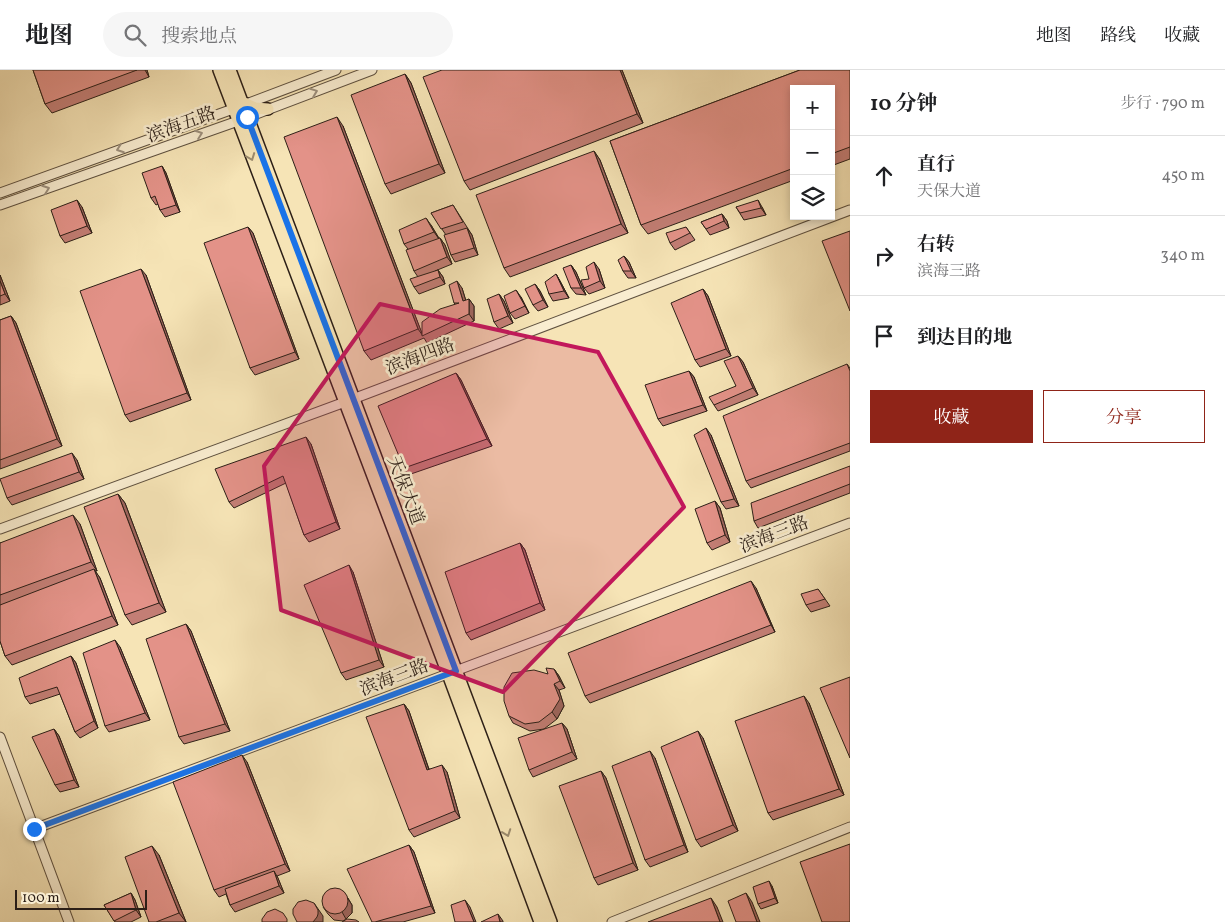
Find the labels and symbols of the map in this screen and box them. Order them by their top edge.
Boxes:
one-way arrow [309,88,318,98]
street label: 滨海五路 [143,101,220,149]
route start [236,106,259,129]
one-way arrow [194,130,203,140]
one-way arrow [117,143,125,153]
one-way arrow [245,152,255,161]
one-way arrow [41,185,50,195]
street label: 滨海四路 [382,333,459,382]
street label: 天保大道 [380,452,429,529]
street label: 滨海三路 [736,511,813,560]
street label: 滨海三路 [356,654,433,703]
route end [23,818,46,841]
one-way arrow [501,828,511,836]
scale bar [15,887,148,910]

